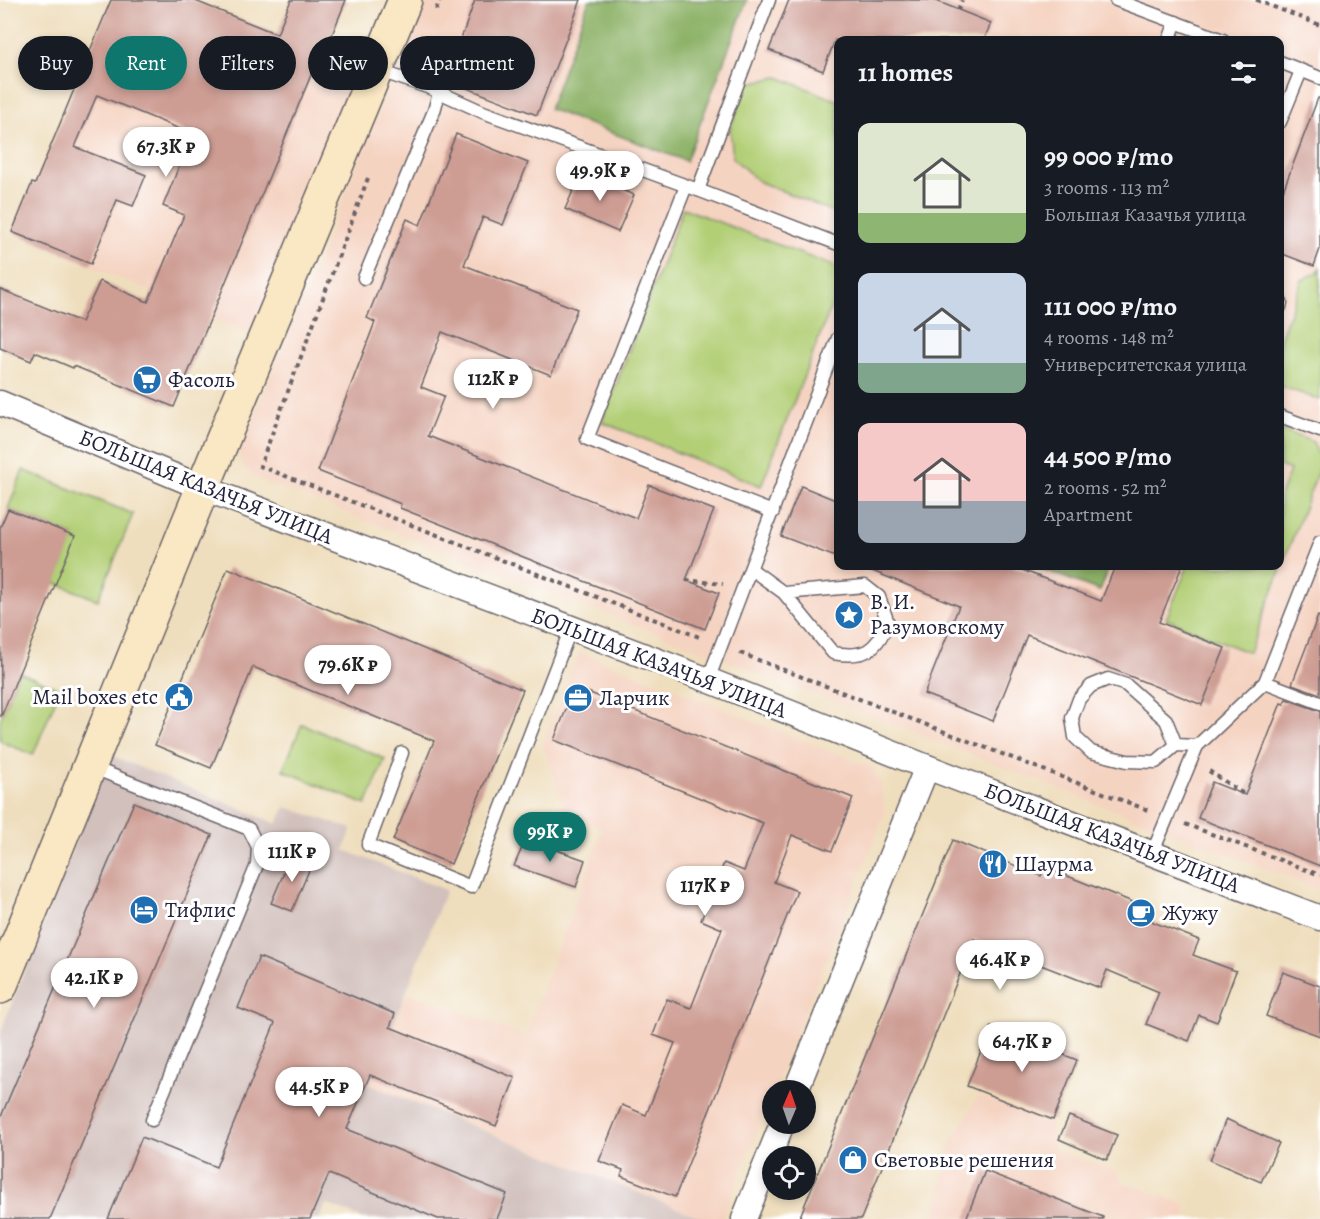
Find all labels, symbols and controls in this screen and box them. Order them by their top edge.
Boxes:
chip: Buy [18,36,93,90]
chip: Rent [105,36,187,90]
chip: Filters [199,36,296,90]
chip: New [308,36,388,90]
chip: Apartment [400,36,535,90]
text: 11 homes [858,55,953,90]
icon: filters [1227,56,1260,89]
pin: 67.3K ₽ [111,127,221,178]
text: 67.3K ₽ [137,133,195,160]
text: 99 000 ₽/mo [1044,139,1173,174]
icon: home [906,147,978,219]
pin: 49.9K ₽ [545,151,655,202]
text: 49.9K ₽ [570,157,630,184]
text: 3 rooms · 113 m² [1044,174,1169,201]
text: Большая Казачья улица [1044,201,1247,228]
text: 111 000 ₽/mo [1044,289,1177,324]
icon: home [906,297,978,369]
text: 4 rooms · 148 m² [1044,324,1174,351]
text: Университетская улица [1044,351,1247,378]
pin: 112K ₽ [444,359,542,410]
supermarket icon: Фасоль [131,364,163,396]
place label: Фасоль [168,365,235,395]
text: 112K ₽ [468,365,518,392]
street label: БОЛЬШАЯ КАЗАЧЬЯ УЛИЦА [75,422,338,552]
text: 44 500 ₽/mo [1044,439,1172,474]
icon: home [906,447,978,519]
text: 2 rooms · 52 m² [1044,474,1167,501]
text: Apartment [1044,501,1133,528]
place label: В. И. Разумовскому [870,587,1005,642]
place icon: В. И. Разумовскому [833,599,865,631]
street label: БОЛЬШАЯ КАЗАЧЬЯ УЛИЦА [527,600,792,726]
pin: 79.6K ₽ [293,645,403,696]
text: 79.6K ₽ [318,651,378,678]
public building icon: Mail boxes etc [163,681,195,713]
place label: Mail boxes etc [32,682,158,712]
office icon: Ларчик [562,682,594,714]
place label: Ларчик [599,683,669,713]
street label: БОЛЬШАЯ КАЗАЧЬЯ УЛИЦА [980,775,1245,901]
pin: 99K ₽ [508,812,592,863]
text: 99K ₽ [527,818,573,845]
pin: 111K ₽ [243,832,341,883]
text: 111K ₽ [268,838,316,865]
restaurant icon: Шаурма [977,848,1009,880]
place label: Шаурма [1014,849,1094,879]
pin: 117K ₽ [656,866,754,917]
text: 117K ₽ [680,872,730,899]
hotel icon: Тифлис [128,894,160,926]
place label: Тифлис [165,895,236,925]
cafe icon: Жужу [1125,897,1157,929]
place label: Жужу [1162,898,1219,928]
pin: 46.4K ₽ [945,940,1055,991]
text: 46.4K ₽ [970,946,1030,973]
pin: 42.1K ₽ [39,958,149,1009]
text: 42.1K ₽ [65,964,123,991]
pin: 64.7K ₽ [967,1022,1077,1073]
text: 64.7K ₽ [992,1028,1052,1055]
pin: 44.5K ₽ [264,1067,374,1118]
text: 44.5K ₽ [289,1073,349,1100]
north arrow [762,1080,816,1134]
map controls [762,1080,816,1200]
shop icon: Световые решения [837,1144,869,1176]
place label: Световые решения [874,1145,1054,1175]
button: locate [762,1146,816,1200]

